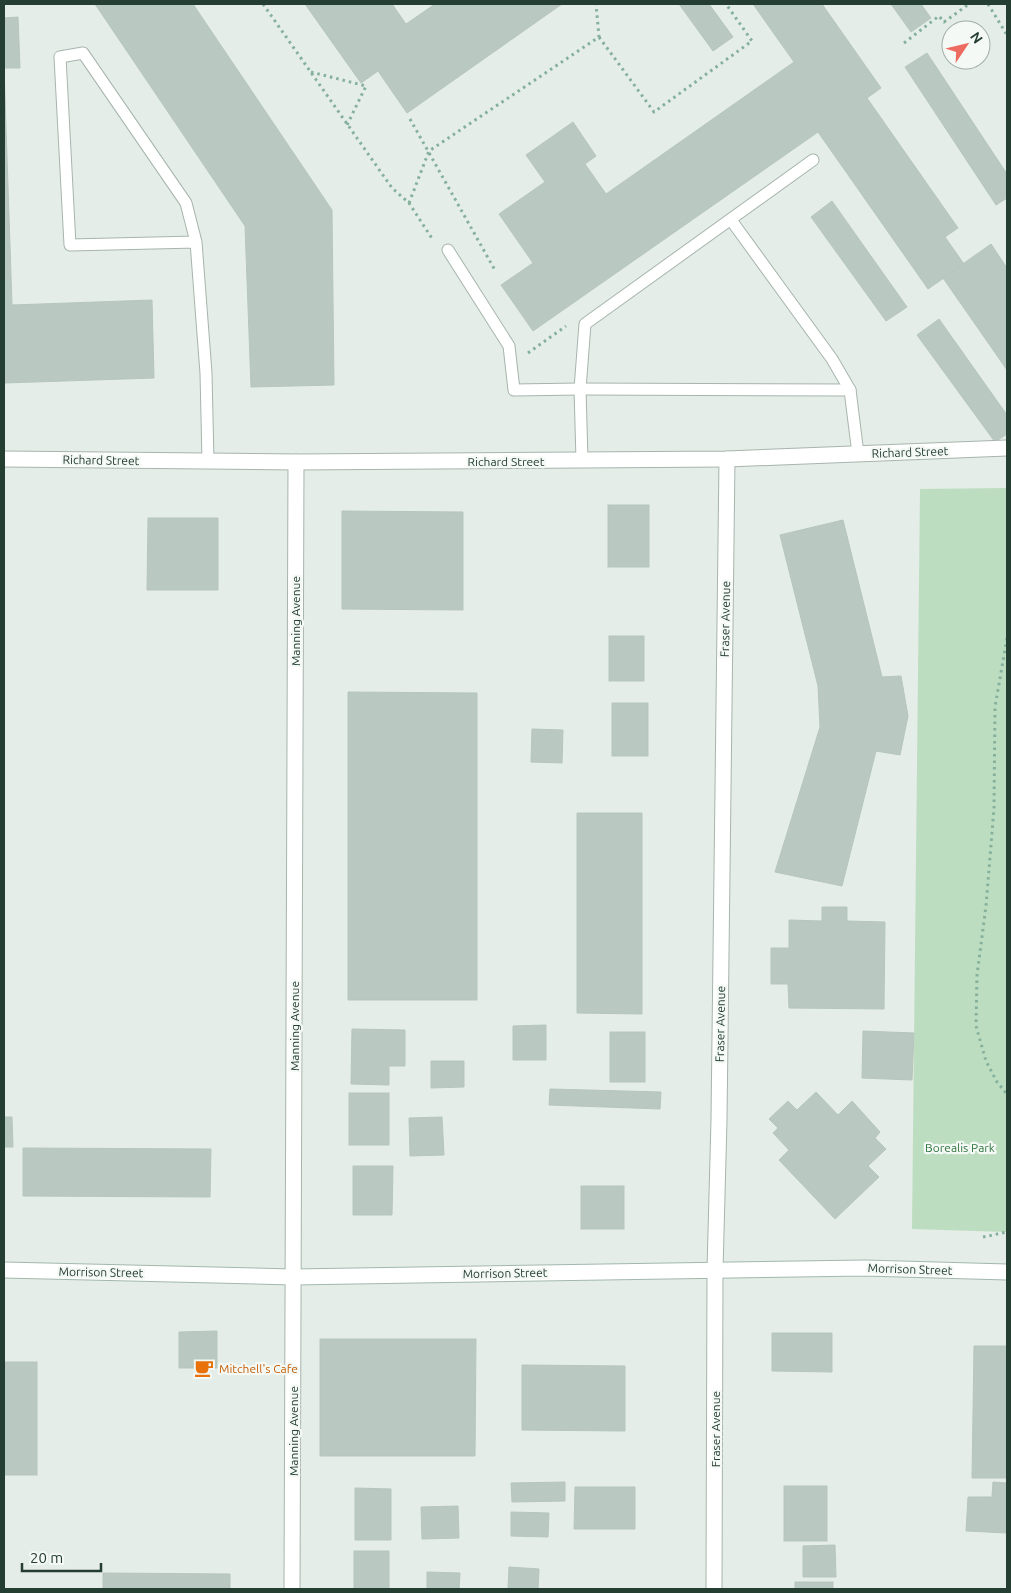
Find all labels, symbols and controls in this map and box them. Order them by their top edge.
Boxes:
north arrow [941,20,991,70]
text: N [967,29,986,46]
street label: Richard Street [871,444,949,460]
street label: Richard Street [62,453,140,467]
street label: Richard Street [468,455,545,468]
street label: Manning Avenue [289,576,302,666]
street label: Fraser Avenue [718,581,732,657]
street label: Manning Avenue [288,981,301,1071]
street label: Fraser Avenue [713,986,727,1062]
park label: Borealis Park [925,1141,995,1154]
street label: Morrison Street [867,1261,953,1277]
street label: Morrison Street [58,1265,144,1279]
street label: Morrison Street [462,1266,548,1280]
cafe icon: Mitchell's Cafe [193,1357,215,1379]
place label: Mitchell's Cafe [219,1362,298,1375]
street label: Manning Avenue [287,1386,300,1476]
street label: Fraser Avenue [709,1391,722,1467]
scale bar [22,1540,101,1572]
text: 20 m [30,1549,63,1566]

